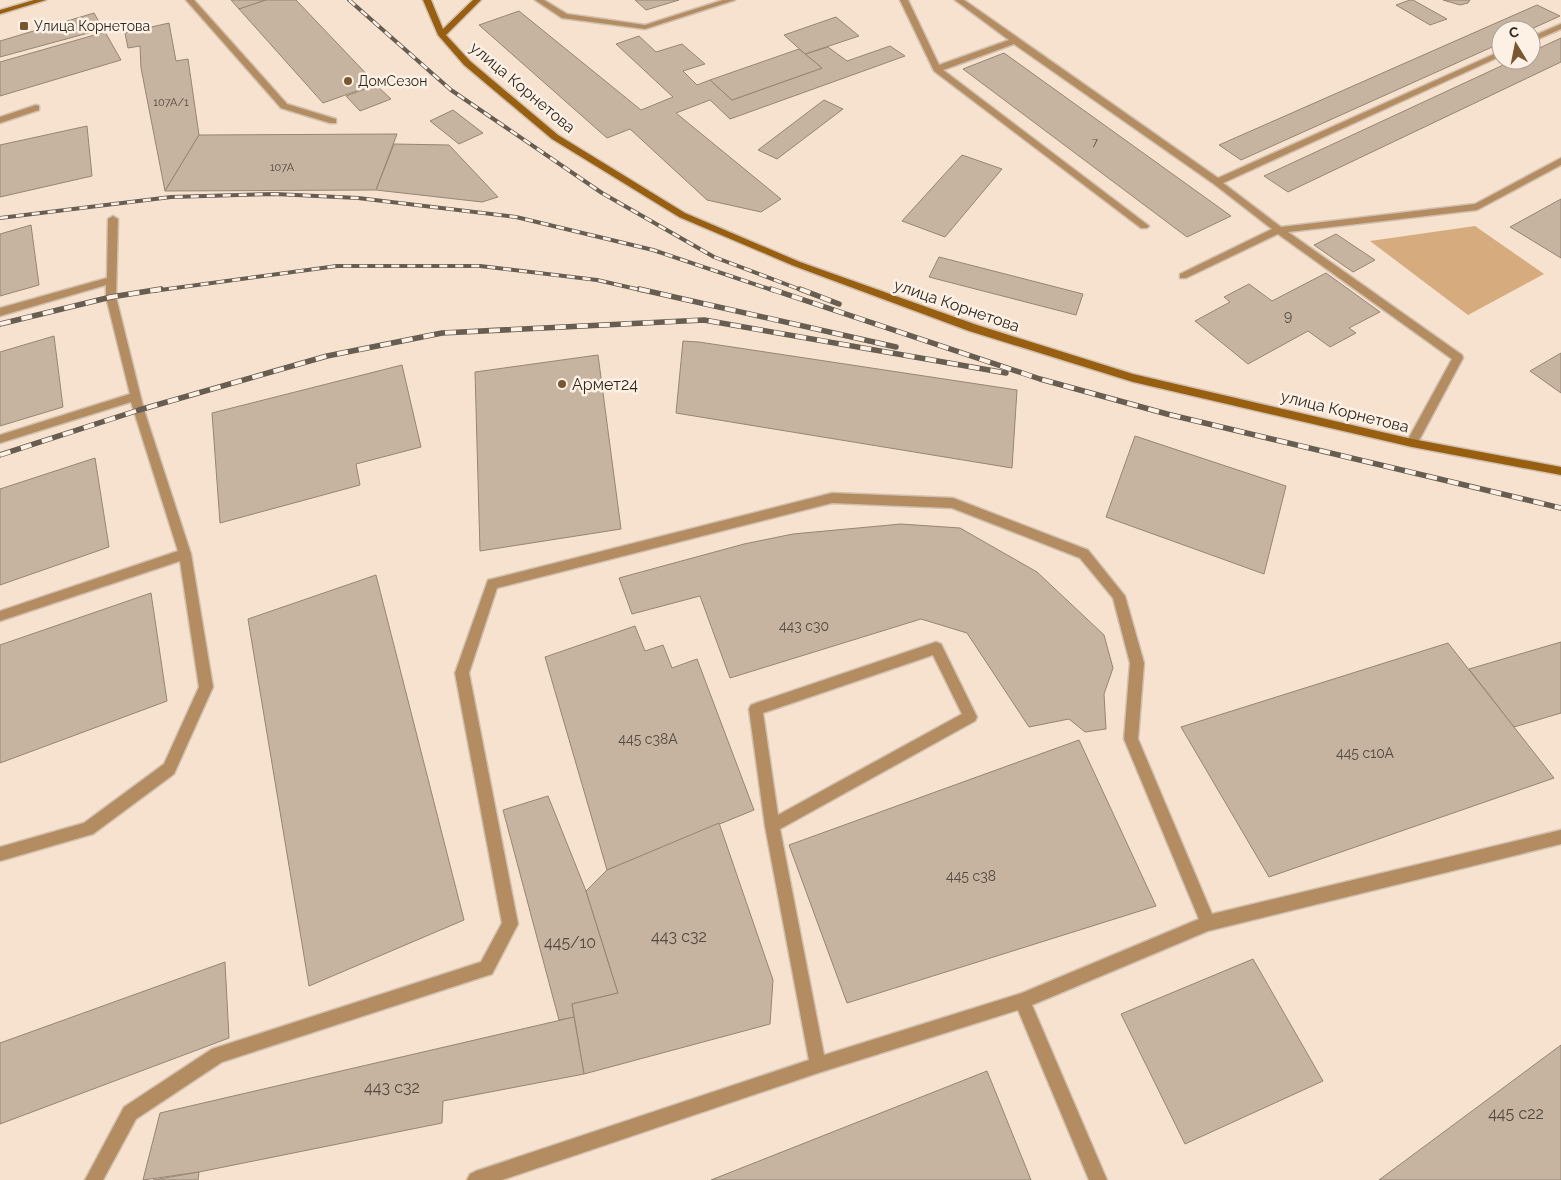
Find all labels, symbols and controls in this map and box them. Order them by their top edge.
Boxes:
place label: Улица Корнетова [34,18,150,34]
marker: Улица Корнетова [18,20,30,32]
north arrow [1491,20,1541,70]
text: С [1508,23,1520,41]
street label: улица Корнетова [466,38,579,137]
place label: ДомСезон [358,73,427,89]
marker: ДомСезон [342,75,354,87]
house number: 107А/1 [153,96,189,109]
house number: 7 [1092,136,1098,149]
house number: 107А [270,161,295,174]
street label: улица Корнетова [892,275,1022,336]
house number: 9 [1284,308,1292,324]
place label: Армет24 [572,375,638,394]
marker: Армет24 [556,378,568,390]
street label: улица Корнетова [1279,386,1411,437]
house number: 443 с30 [779,618,829,634]
house number: 445 с38А [618,731,678,747]
house number: 445 с10А [1336,745,1395,761]
house number: 445 с38 [946,868,996,884]
house number: 443 c32 [651,927,707,946]
house number: 445/10 [544,933,596,952]
house number: 443 с32 [364,1078,420,1097]
house number: 445 с22 [1488,1104,1544,1123]

